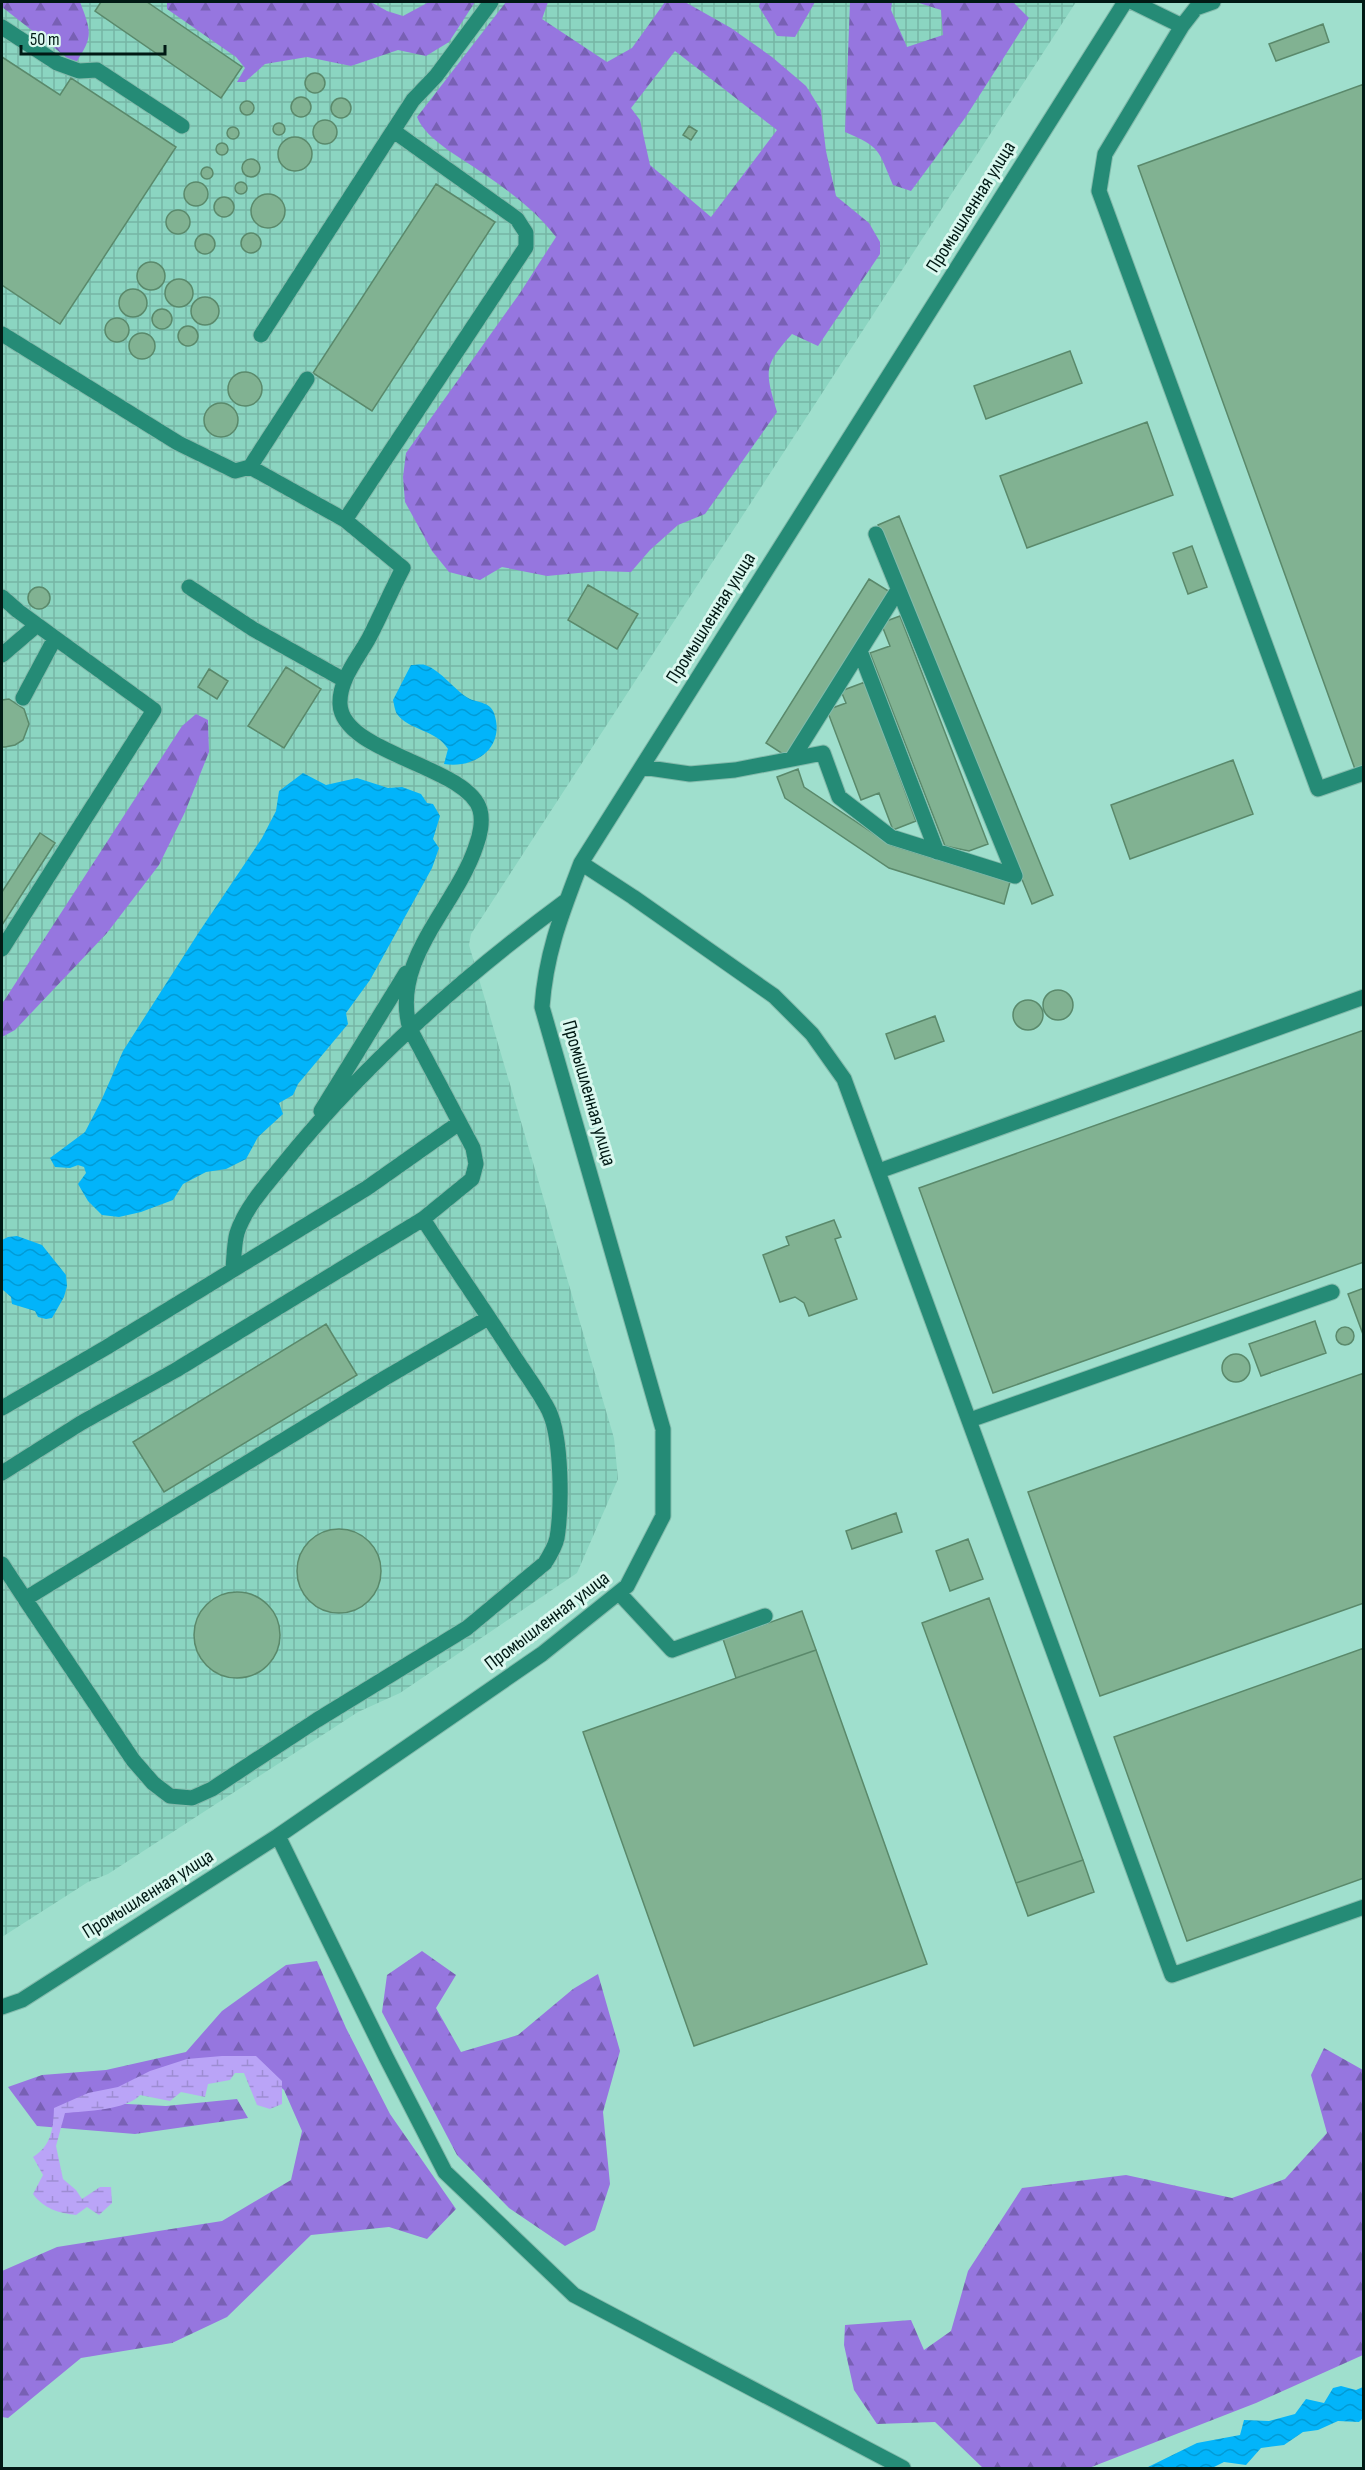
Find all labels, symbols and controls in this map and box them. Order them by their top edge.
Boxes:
scale bar [21,18,165,56]
text: 50 m [30,29,60,50]
street label: Промышленная улица [921,137,1021,277]
street label: Промышленная улица [661,548,761,688]
street label: Промышленная улица [557,1018,621,1168]
street label: Промышленная улица [480,1566,614,1676]
street label: Промышленная улица [78,1844,218,1944]

